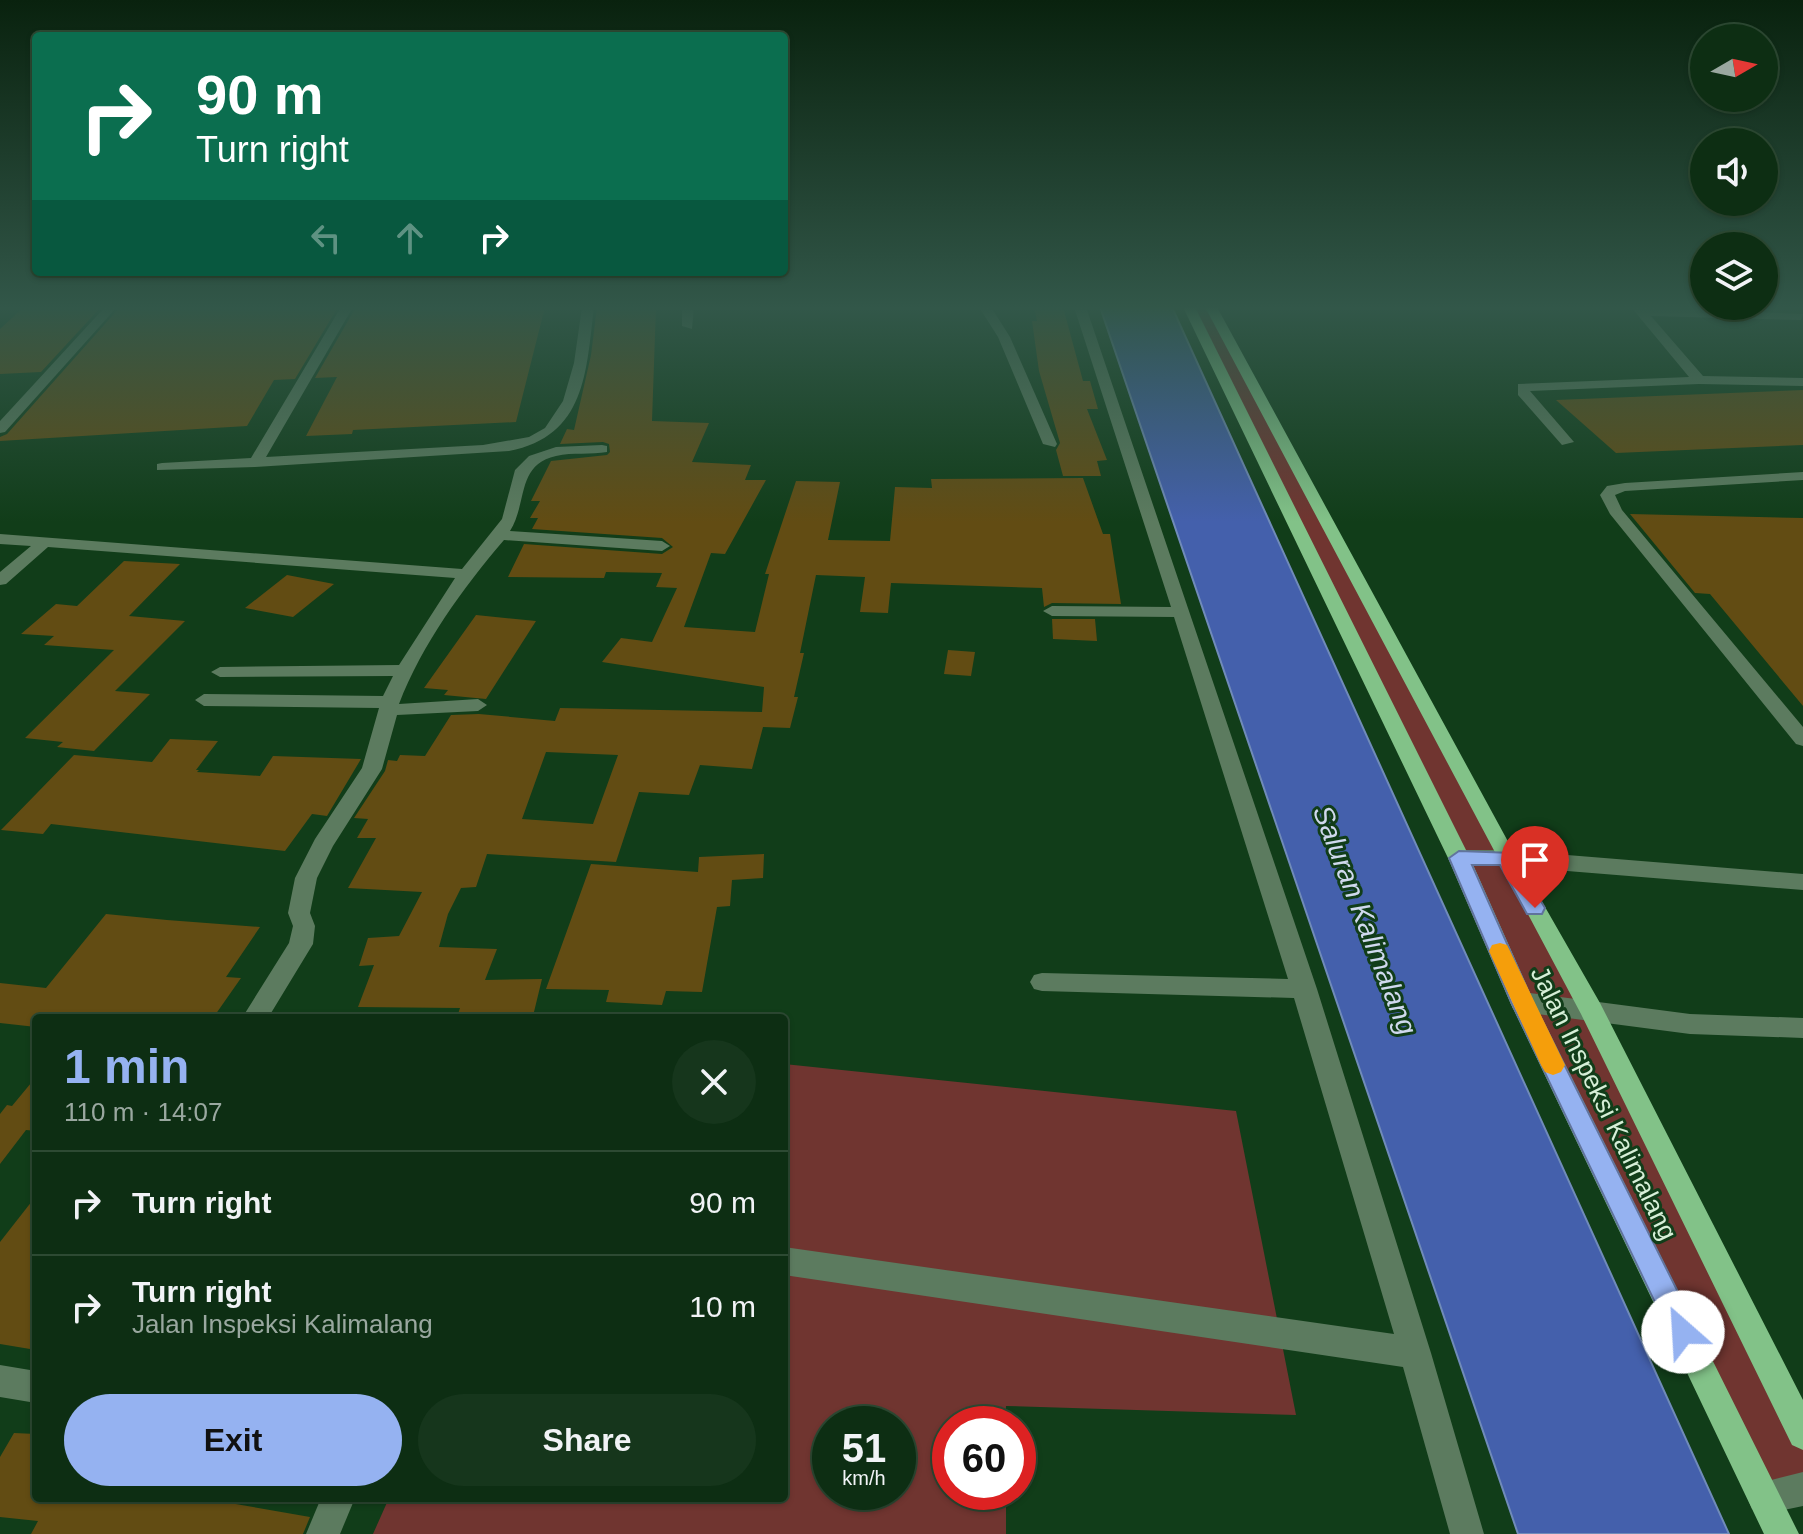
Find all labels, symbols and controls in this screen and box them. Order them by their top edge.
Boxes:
north arrow [1690,24,1778,112]
map controls [1690,24,1778,320]
text: 90 m [196,63,324,126]
icon: right [64,64,168,168]
button: sound [1690,128,1778,216]
text: Turn right [196,129,349,170]
icon: left [304,216,348,260]
icon: ahead [388,216,432,260]
icon: right [472,216,516,260]
button: layers [1690,232,1778,320]
water label: Saluran Kalimalang [1307,801,1423,1039]
pin [1501,826,1569,908]
icon: arrive [1513,838,1557,882]
street label: Jalan Inspeksi Kalimalang [1525,961,1683,1245]
text: 1 min [64,1040,189,1093]
button: close [672,1040,756,1124]
text: 110 m · 14:07 [64,1097,223,1127]
icon: right [64,1181,108,1225]
text: Turn right [132,1186,271,1219]
text: 90 m [689,1186,756,1219]
text: Turn right [132,1275,271,1308]
icon: right [64,1285,108,1329]
text: 10 m [689,1290,756,1323]
position arrow [1641,1290,1725,1374]
text: Jalan Inspeksi Kalimalang [132,1309,433,1339]
button: Exit [64,1394,402,1486]
button: Share [418,1394,756,1486]
speed limit sign: 60 [932,1406,1036,1510]
text: 51 [842,1426,886,1470]
text: km/h [842,1467,886,1489]

